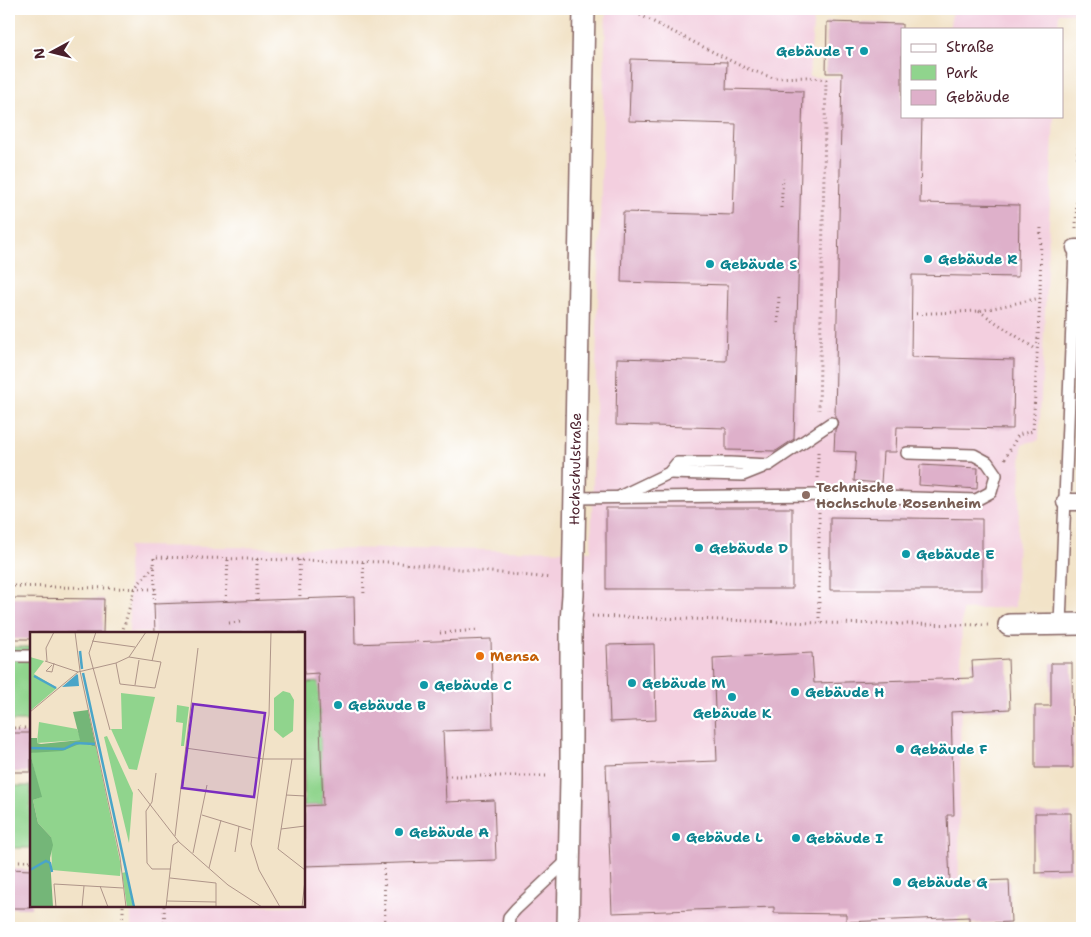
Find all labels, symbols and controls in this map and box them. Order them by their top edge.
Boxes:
north arrow [28,28,78,78]
legend [901,28,1064,118]
text: Straße [946,37,994,57]
place label: Gebäude T [776,42,854,60]
marker: Gebäude T [858,45,870,57]
text: N [29,47,49,60]
text: Park [946,63,978,83]
text: Gebäude [946,87,1010,107]
place label: Gebäude R [938,250,1018,268]
marker: Gebäude R [922,253,934,265]
place label: Gebäude S [720,255,797,273]
marker: Gebäude S [704,258,716,270]
street label: Hochschulstraße [565,413,585,525]
place label: Technische Hochschule Rosenheim [816,478,981,512]
marker: Technische Hochschule Rosenheim [800,489,812,501]
place label: Gebäude D [709,539,788,557]
marker: Gebäude D [693,542,705,554]
place label: Gebäude E [916,545,994,563]
marker: Gebäude E [900,548,912,560]
inset map [30,632,305,907]
place label: Mensa [490,647,539,665]
marker: Mensa [474,650,486,662]
place label: Gebäude M [642,674,726,692]
place label: Gebäude C [434,676,512,694]
marker: Gebäude M [626,677,638,689]
marker: Gebäude C [418,679,430,691]
place label: Gebäude H [805,683,884,701]
marker: Gebäude H [789,686,801,698]
marker: Gebäude K [726,691,738,703]
place label: Gebäude B [348,696,426,714]
marker: Gebäude B [332,699,344,711]
place label: Gebäude K [693,704,772,722]
place label: Gebäude F [910,740,987,758]
marker: Gebäude F [894,743,906,755]
place label: Gebäude A [409,823,489,841]
marker: Gebäude A [393,826,405,838]
place label: Gebäude L [686,828,763,846]
place label: Gebäude I [806,829,883,847]
marker: Gebäude L [670,831,682,843]
marker: Gebäude I [790,832,802,844]
place label: Gebäude G [907,873,987,891]
marker: Gebäude G [891,876,903,888]

